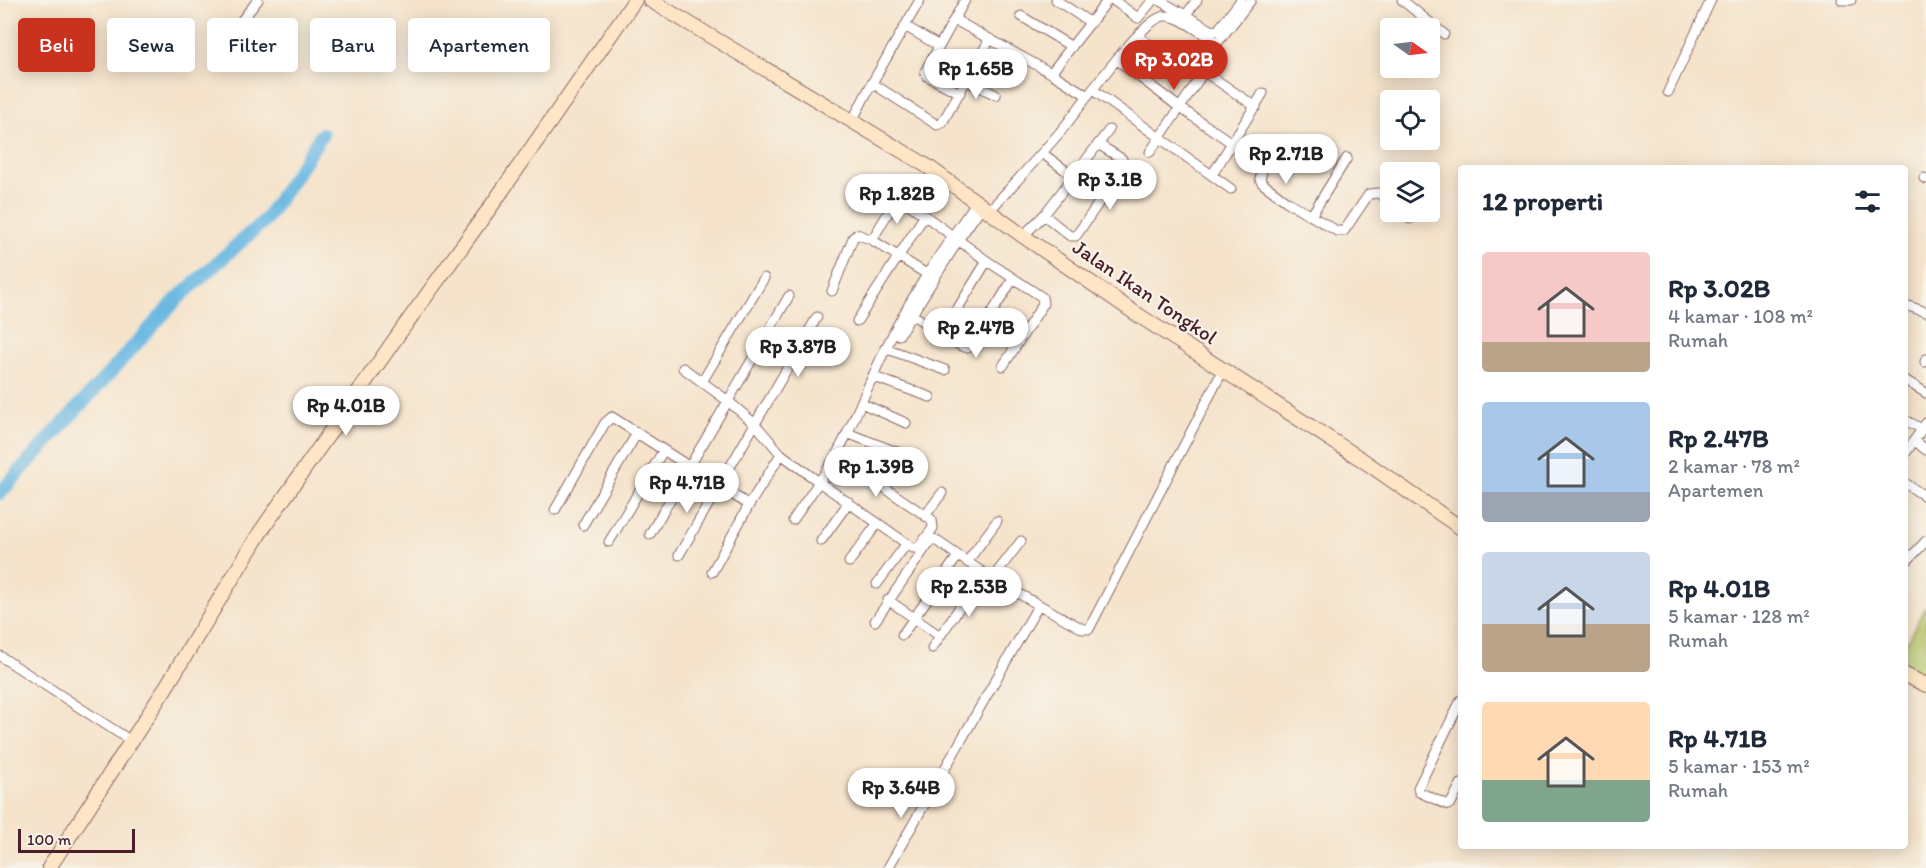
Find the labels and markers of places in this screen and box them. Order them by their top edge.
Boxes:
pin: Rp 3.02B [1112,40,1236,91]
pin: Rp 1.65B [914,49,1038,100]
pin: Rp 2.71B [1224,134,1348,185]
pin: Rp 3.1B [1055,160,1165,211]
pin: Rp 1.82B [835,174,959,225]
pin: Rp 2.47B [914,308,1038,359]
pin: Rp 3.87B [736,327,860,378]
pin: Rp 4.01B [284,386,408,437]
pin: Rp 1.39B [814,447,938,498]
pin: Rp 4.71B [625,463,749,514]
pin: Rp 2.53B [907,567,1031,618]
pin: Rp 3.64B [839,768,963,819]

